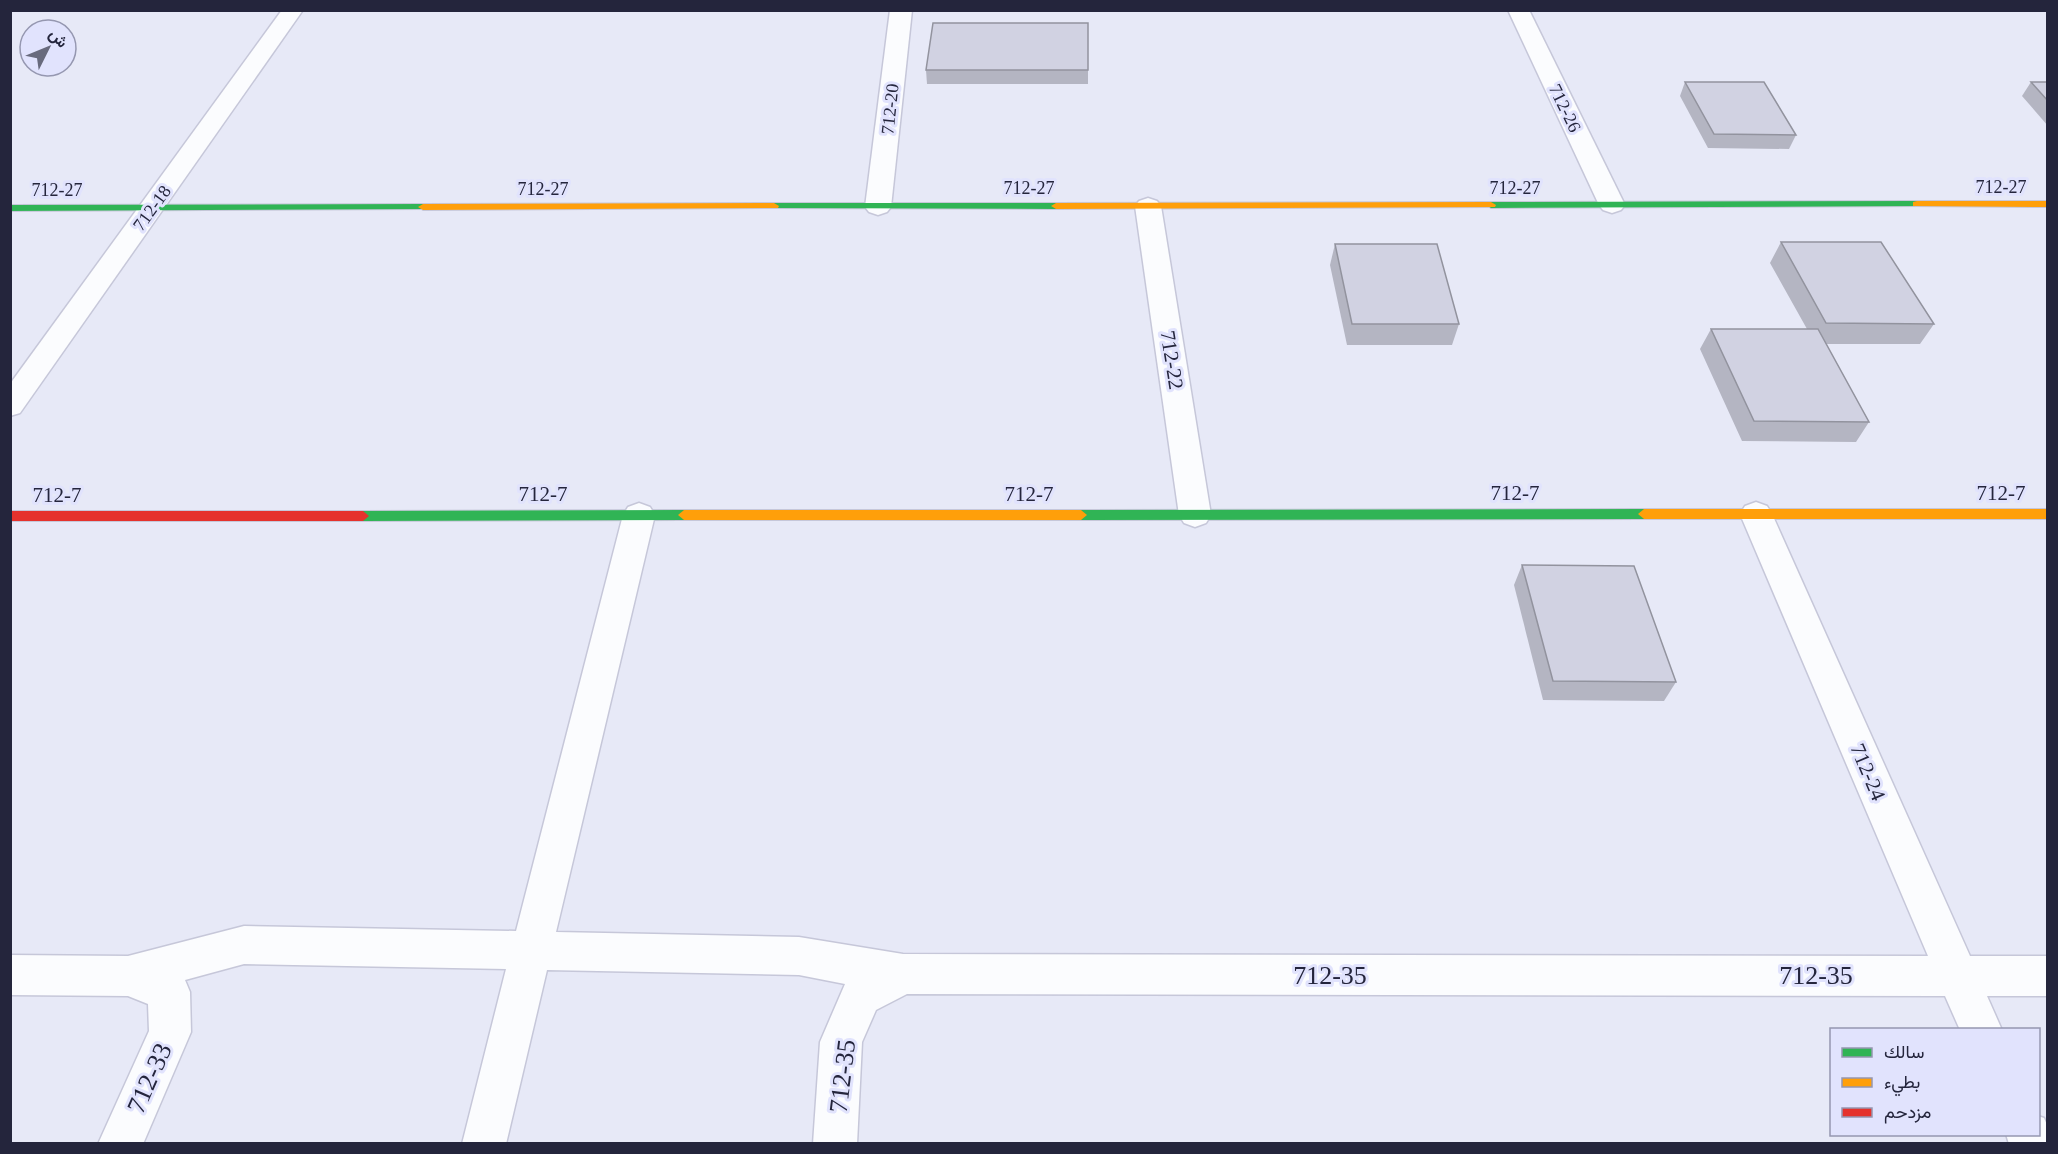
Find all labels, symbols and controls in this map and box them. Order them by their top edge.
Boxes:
north arrow [18,18,78,78]
text: ش [45,25,71,52]
street label: 712-26 [1545,81,1585,135]
street label: 712-20 [877,83,903,135]
street label: 712-27 [1976,177,2027,197]
street label: 712-27 [1004,178,1055,198]
street label: 712-27 [1490,178,1541,198]
street label: 712-27 [518,179,569,199]
street label: 712-27 [32,180,83,200]
street label: 712-18 [129,181,175,235]
street label: 712-22 [1155,329,1189,391]
street label: 712-7 [1491,481,1540,505]
street label: 712-7 [1977,481,2026,505]
street label: 712-7 [519,482,568,506]
street label: 712-7 [1005,482,1054,506]
street label: 712-7 [33,483,82,507]
street label: 712-24 [1845,740,1891,805]
street label: 712-35 [1293,961,1367,990]
street label: 712-35 [1779,961,1853,990]
legend [1830,1028,2040,1136]
street label: 712-35 [824,1038,861,1114]
street label: 712-33 [121,1039,178,1118]
text: سالك [1884,1042,1924,1062]
text: بطيء [1884,1072,1920,1097]
text: مزدحم [1884,1102,1931,1124]

